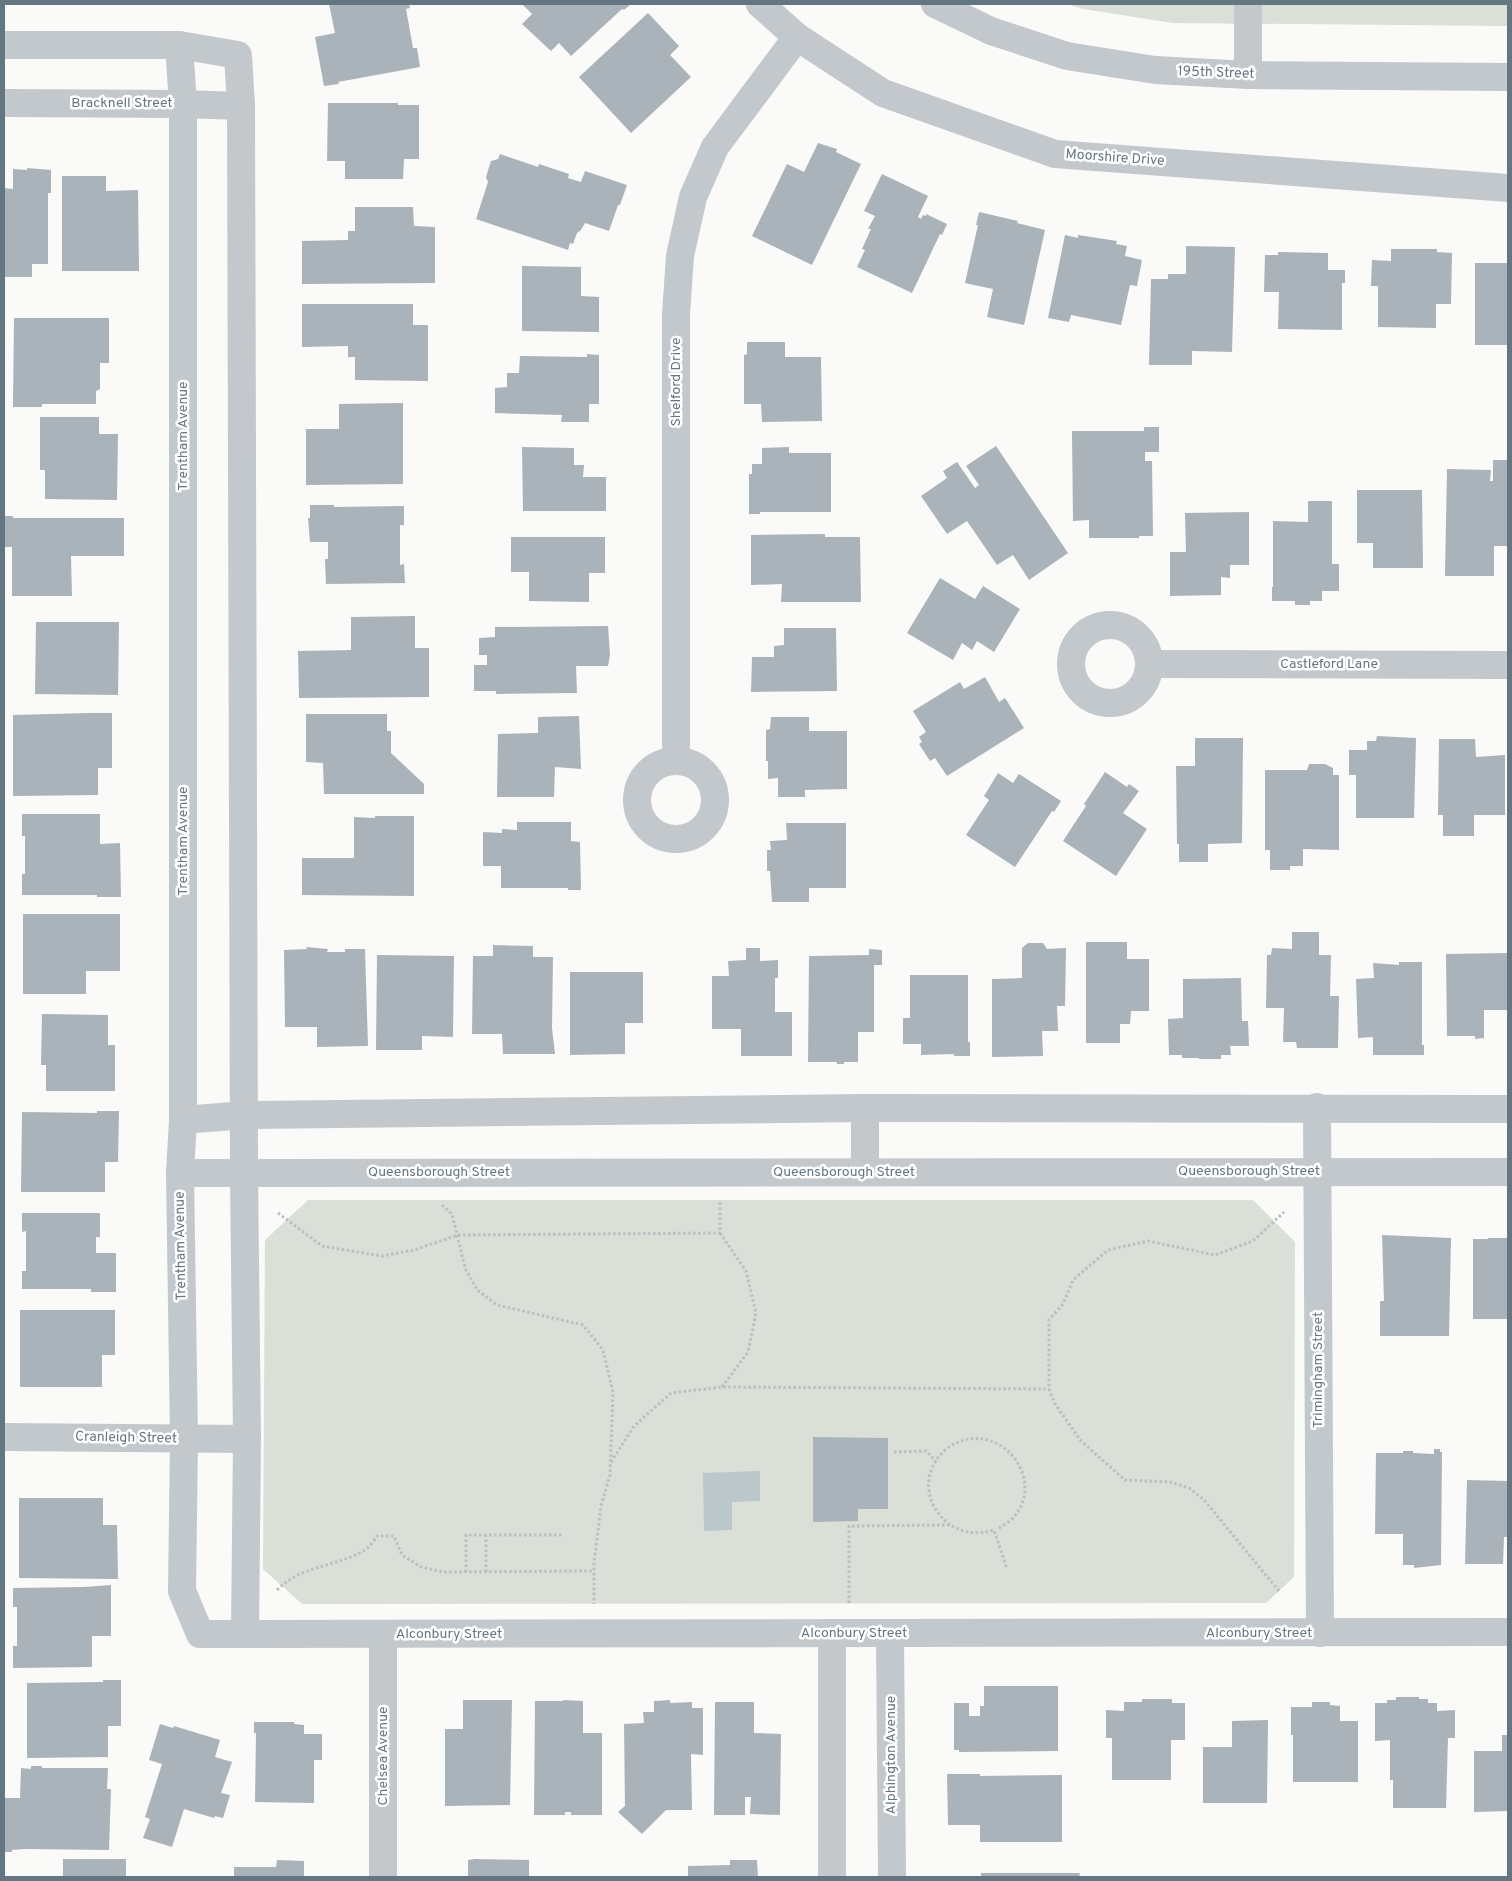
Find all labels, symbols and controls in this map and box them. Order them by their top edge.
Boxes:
street label: 195th Street [1177,63,1255,83]
street label: Bracknell Street [71,95,173,112]
street label: Moorshire Drive [1065,146,1165,170]
street label: Shelford Drive [668,337,685,427]
street label: Trentham Avenue [175,381,192,491]
street label: Castleford Lane [1280,656,1378,673]
street label: Trentham Avenue [175,786,192,896]
street label: Queensborough Street [1178,1163,1320,1180]
street label: Queensborough Street [368,1164,510,1181]
street label: Queensborough Street [773,1164,915,1181]
street label: Trentham Avenue [172,1191,190,1301]
street label: Trimingham Street [1310,1312,1327,1428]
street label: Cranleigh Street [75,1429,177,1447]
street label: Alconbury Street [801,1625,907,1642]
street label: Alconbury Street [1206,1625,1312,1642]
street label: Alconbury Street [396,1626,502,1643]
street label: Alphington Avenue [883,1696,900,1814]
street label: Chelsea Avenue [375,1706,392,1806]

